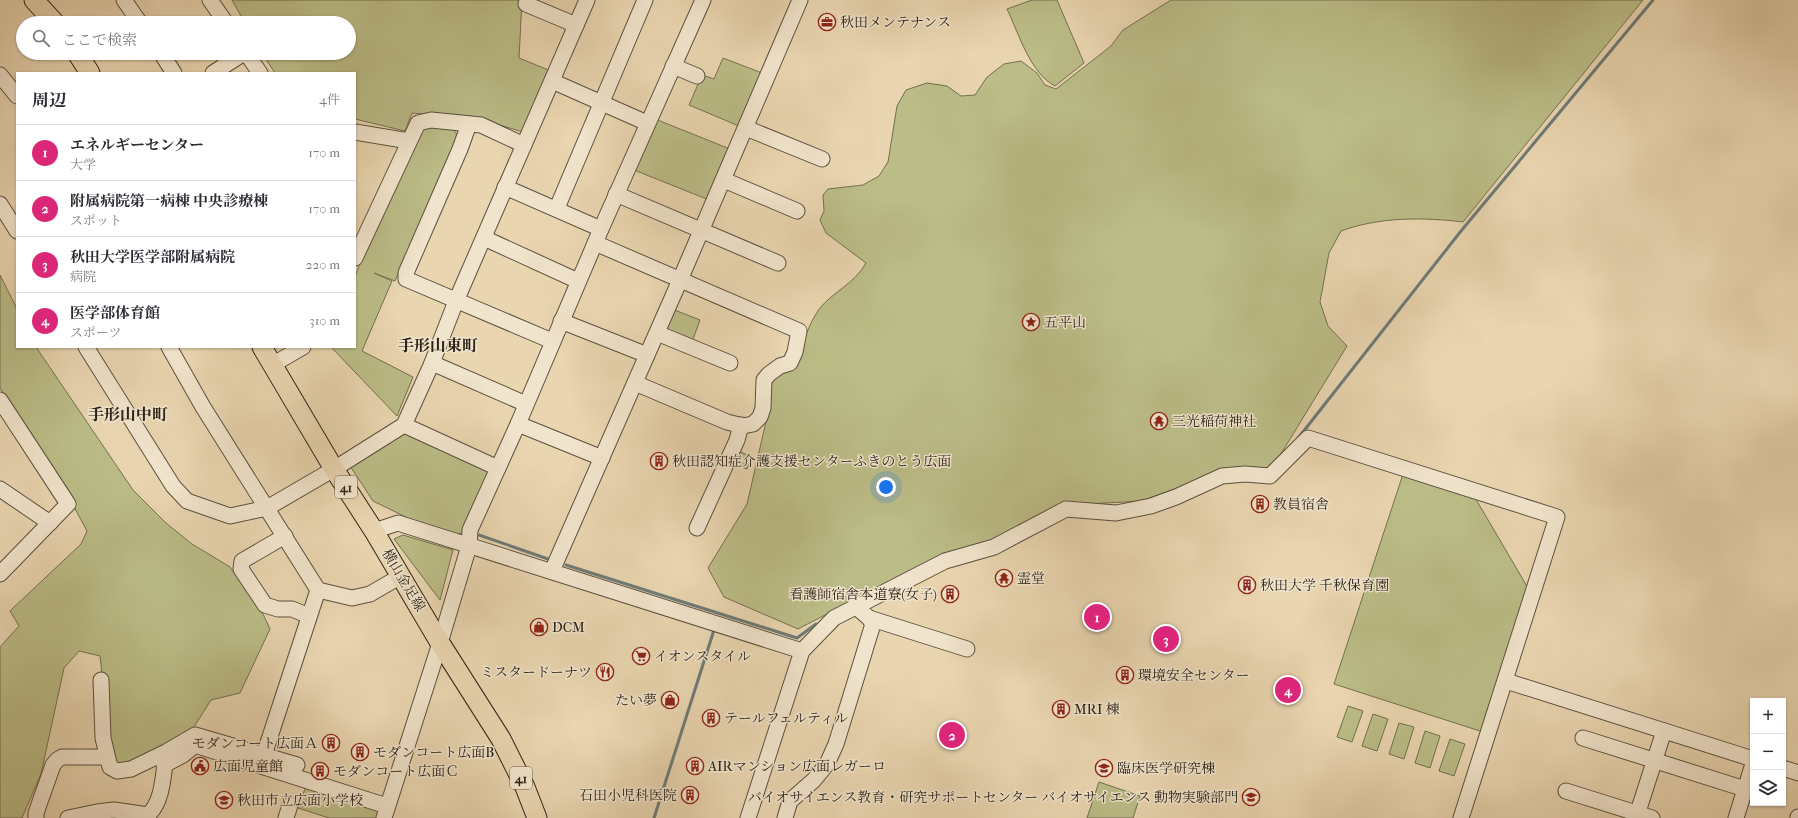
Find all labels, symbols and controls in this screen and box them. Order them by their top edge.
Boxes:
office icon: 秋田メンテナンス [817,12,837,32]
place label: 秋田メンテナンス [840,14,951,31]
search box [16,16,356,60]
icon: search [30,27,52,49]
text: ここで検索 [62,31,137,49]
text: 周辺 [32,90,66,110]
text: 4件 [319,92,340,107]
text: エネルギーセンター [70,136,204,154]
text: 1 [43,145,47,160]
text: 170 m [308,145,340,160]
text: 大学 [70,157,96,172]
text: 附属病院第一病棟 中央診療棟 [70,192,268,210]
text: 2 [42,201,48,216]
text: 170 m [308,201,340,216]
text: スポット [70,213,122,228]
text: 秋田大学医学部附属病院 [70,248,235,266]
text: 3 [42,257,48,272]
text: 220 m [306,257,340,272]
text: 病院 [70,269,96,284]
text: 医学部体育館 [70,304,160,322]
place icon: 五平山 [1021,312,1041,332]
text: 4 [41,313,49,328]
text: 310 m [309,313,340,328]
place label: 五平山 [1044,314,1086,331]
text: スポーツ [70,325,121,340]
district label: 手形山東町 [398,336,478,355]
district label: 手形山中町 [88,405,168,424]
temple icon: 三光稲荷神社 [1149,411,1169,431]
place label: 三光稲荷神社 [1172,413,1256,430]
building icon: 秋田認知症介護支援センターふきのとう広面 [649,451,669,471]
place label: 秋田認知症介護支援センターふきのとう広面 [672,453,951,470]
road number: 41 [335,476,357,498]
your location [876,477,896,497]
building icon: 教員宿舎 [1250,494,1270,514]
place label: 教員宿舎 [1273,496,1329,513]
street label: 横山金足線 [378,546,429,615]
temple icon: 霊堂 [994,568,1014,588]
place label: 霊堂 [1017,570,1045,587]
building icon: 秋田大学 千秋保育園 [1237,575,1257,595]
place label: 秋田大学 千秋保育園 [1260,577,1389,594]
building icon: 看護師宿舎本道寮(女子) [940,584,960,604]
place label: 看護師宿舎本道寮(女子) [789,586,937,603]
pin: 1 [1084,602,1110,632]
shop icon: DCM [529,617,549,637]
place label: DCM [552,619,585,636]
pin: 3 [1153,624,1179,654]
supermarket icon: イオンスタイル [631,646,651,666]
place label: イオンスタイル [654,648,751,665]
restaurant icon: ミスタードーナツ [595,662,615,682]
place label: ミスタードーナツ [480,664,592,681]
building icon: 環境安全センター [1115,665,1135,685]
place label: 環境安全センター [1138,667,1249,684]
pin: 4 [1275,675,1301,705]
shop icon: たい夢 [660,690,680,710]
place label: たい夢 [615,692,657,709]
map controls [1750,698,1786,806]
button: + [1750,698,1786,734]
building icon: MRI 棟 [1051,699,1071,719]
place label: MRI 棟 [1074,701,1119,718]
building icon: テールフェルティル [701,708,721,728]
place label: テールフェルティル [724,710,848,727]
pin: 2 [939,720,965,750]
building icon: モダンコート広面Ａ [321,733,341,753]
button: − [1750,734,1786,770]
place label: モダンコート広面Ａ [192,735,318,752]
building icon: モダンコート広面B [350,742,370,762]
place label: モダンコート広面B [373,744,494,761]
public building icon: 広面児童館 [190,756,210,776]
building icon: AIRマンション広面レガーロ [685,756,705,776]
place label: 広面児童館 [213,758,283,775]
place label: AIRマンション広面レガーロ [707,758,886,775]
school or university icon: 臨床医学研究棟 [1094,758,1114,778]
place label: 臨床医学研究棟 [1117,760,1215,777]
building icon: モダンコート広面Ｃ [310,761,330,781]
place label: モダンコート広面Ｃ [333,763,459,780]
road number: 41 [510,767,532,789]
button: layers [1750,770,1786,806]
building icon: 石田小児科医院 [680,785,700,805]
place label: 石田小児科医院 [579,787,677,804]
school or university icon: バイオサイエンス教育・研究サポートセンター バイオサイエンス 動物実験部門 [1241,787,1261,807]
place label: バイオサイエンス教育・研究サポートセンター バイオサイエンス 動物実験部門 [748,789,1238,806]
school or university icon: 秋田市立広面小学校 [214,790,234,810]
place label: 秋田市立広面小学校 [237,792,363,809]

